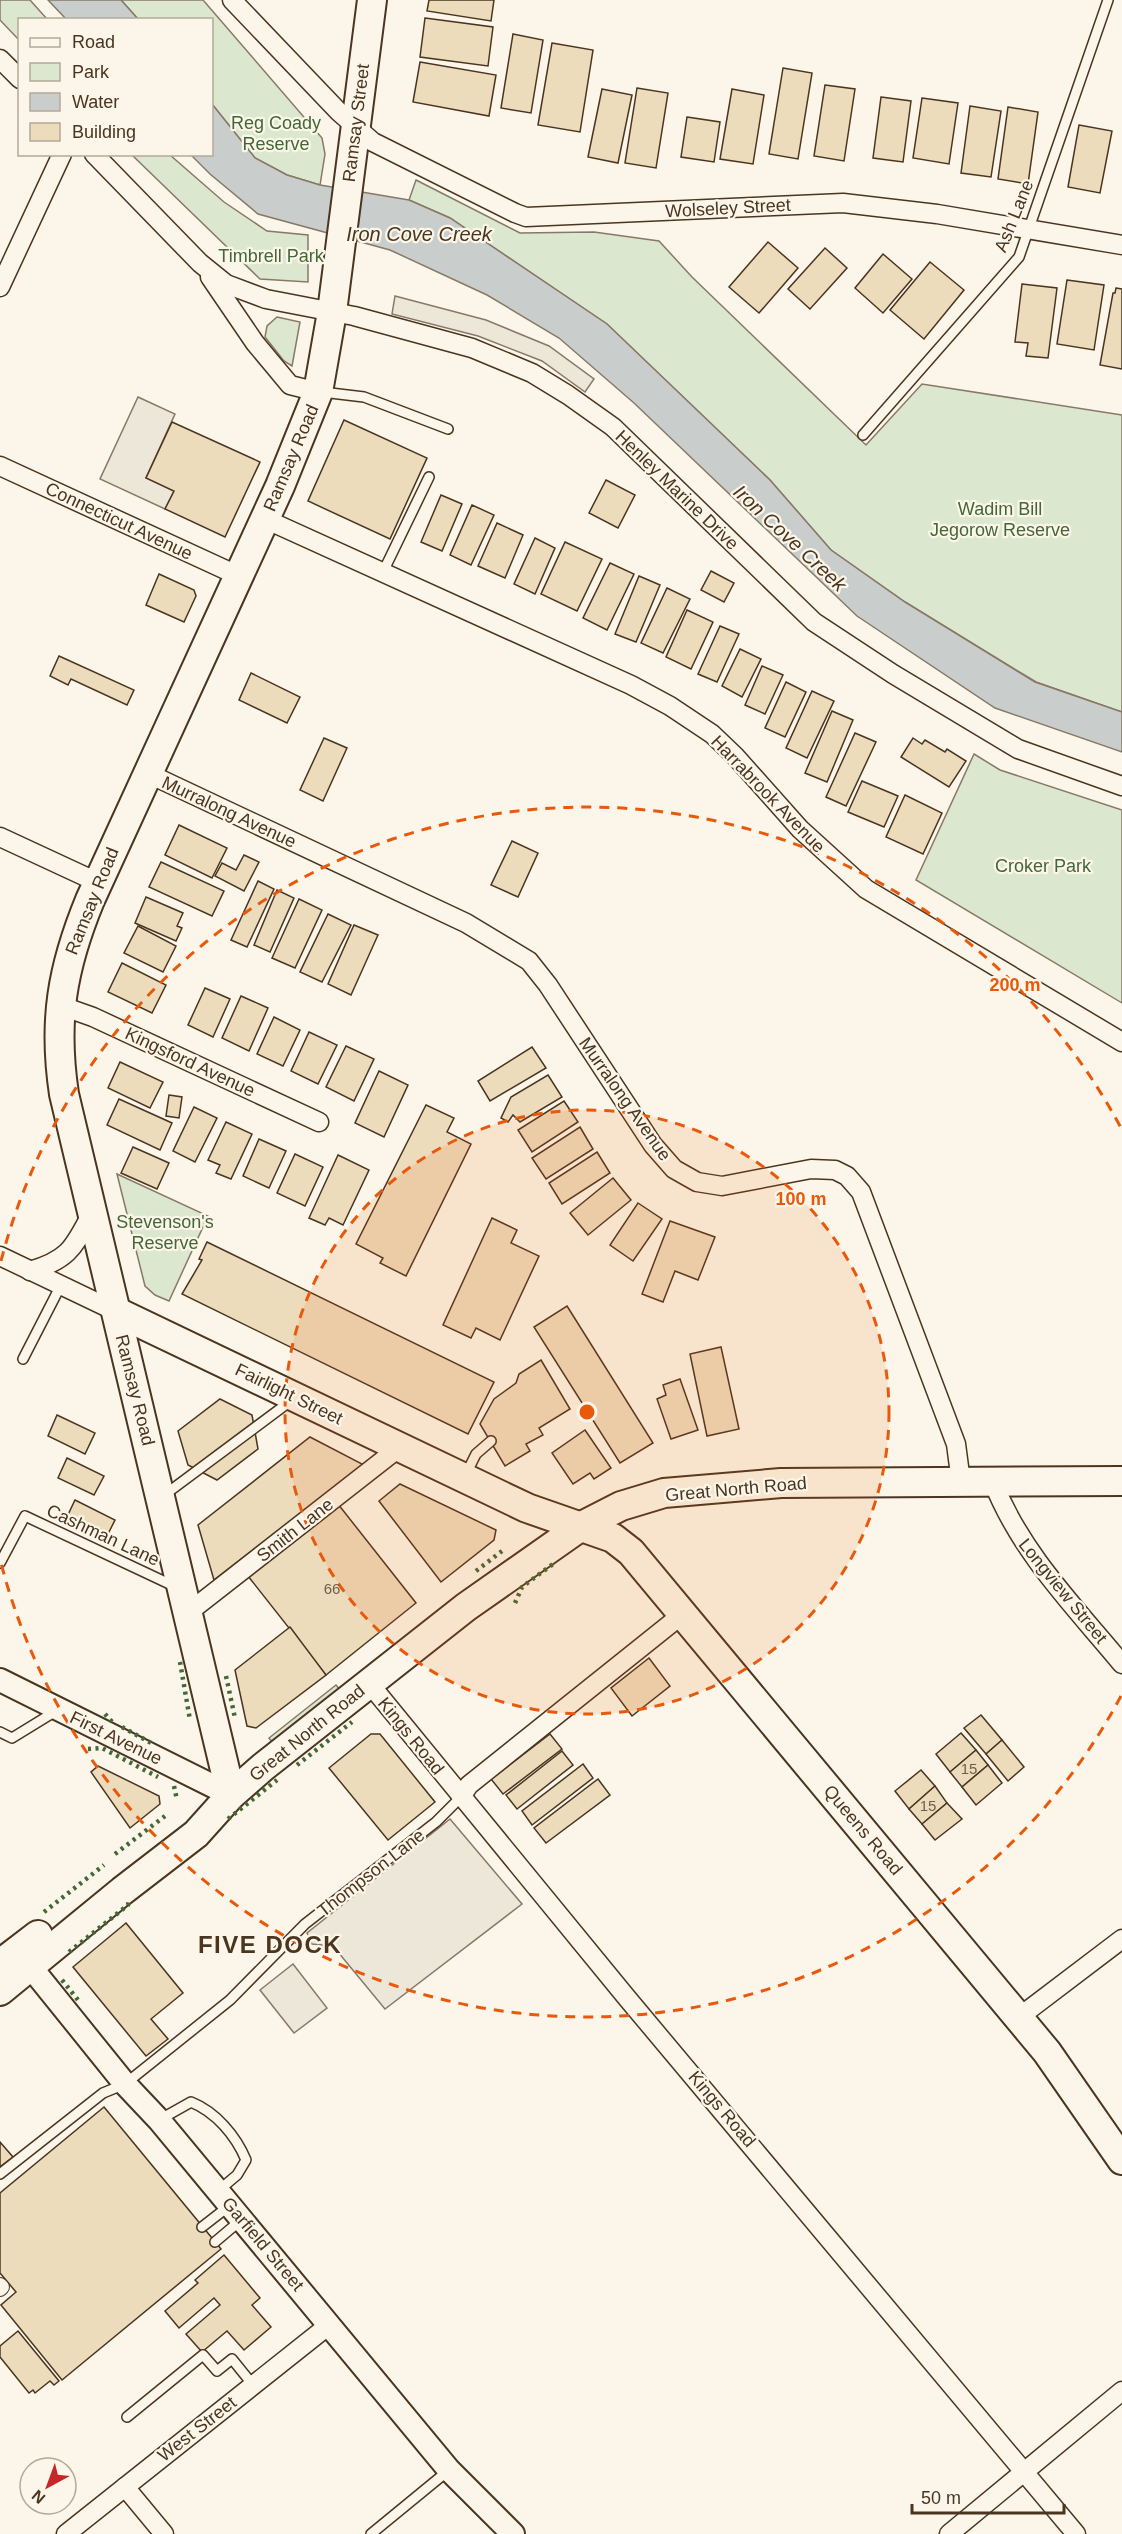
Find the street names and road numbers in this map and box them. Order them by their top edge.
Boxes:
street label: Ramsay Street [339,63,373,183]
street label: Ash Lane [990,177,1038,255]
street label: Wolseley Street [665,195,791,221]
street label: Ramsay Road [260,402,322,514]
street label: Henley Marine Drive [611,426,743,554]
street label: Connecticut Avenue [42,478,196,564]
street label: Harrabrook Avenue [707,731,829,857]
street label: Murralong Avenue [159,772,299,852]
street label: Ramsay Road [61,844,123,958]
street label: Kingsford Avenue [122,1023,258,1101]
street label: Murralong Avenue [575,1034,675,1164]
street label: Ramsay Road [112,1332,158,1448]
street label: Fairlight Street [232,1359,346,1429]
street label: Great North Road [664,1473,808,1505]
street label: Smith Lane [253,1494,337,1566]
street label: Cashman Lane [43,1500,163,1570]
street label: Longview Street [1015,1535,1111,1647]
street label: Great North Road [245,1681,369,1785]
street label: Kings Road [374,1694,448,1778]
street label: First Avenue [67,1707,165,1769]
street label: Queens Road [820,1781,906,1879]
street label: Thompson Lane [314,1825,428,1921]
street label: Kings Road [684,2067,760,2151]
street label: Garfield Street [218,2193,308,2295]
street label: West Street [154,2392,240,2466]

